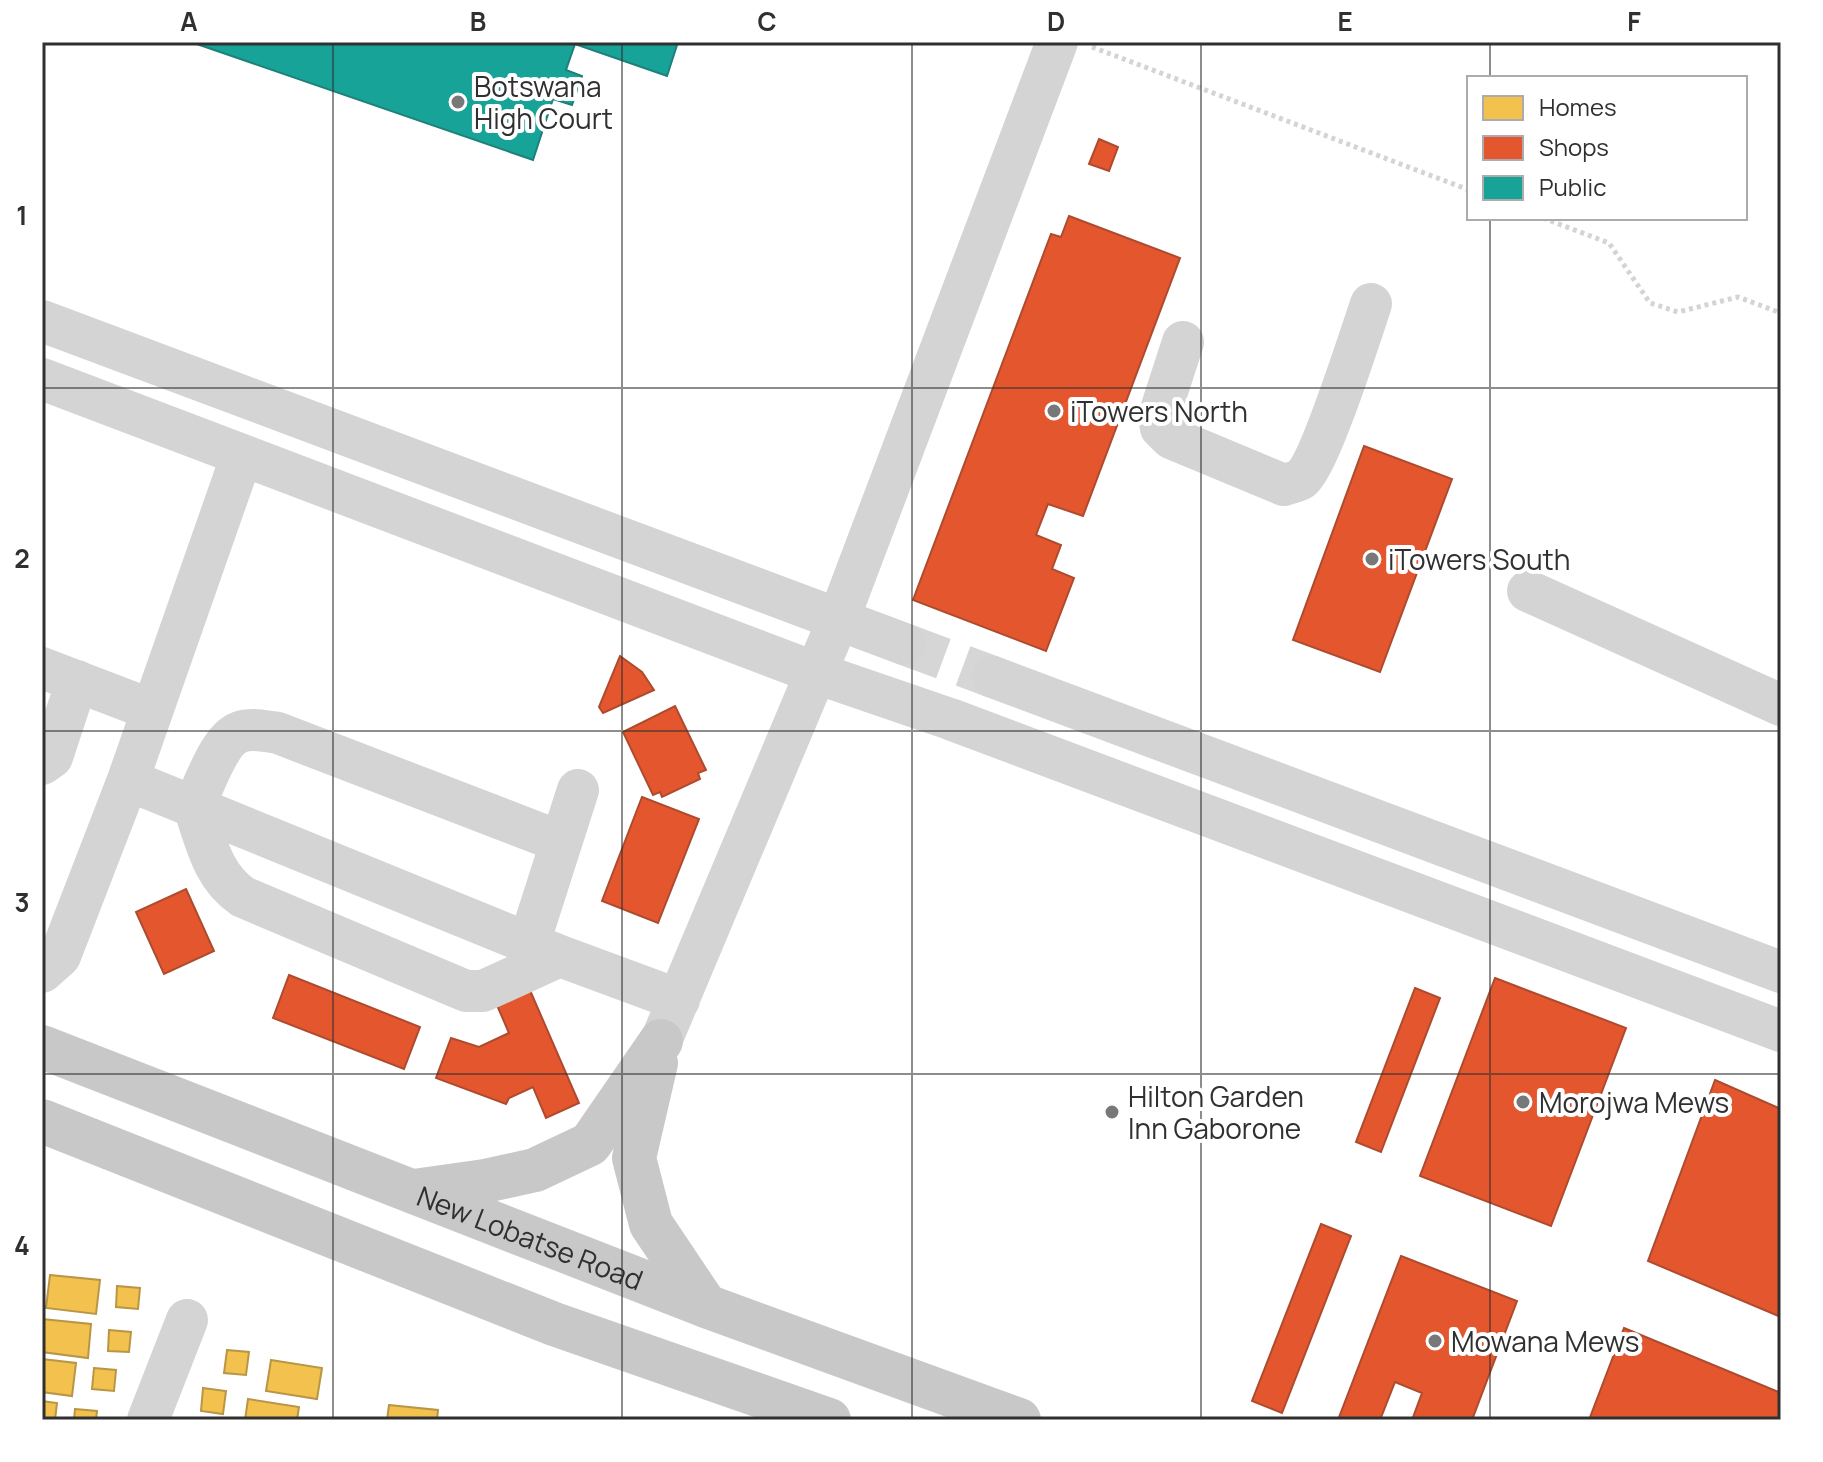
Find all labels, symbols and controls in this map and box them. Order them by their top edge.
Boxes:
text: A [180,3,198,39]
text: B [470,3,486,39]
text: C [757,3,777,39]
text: D [1047,3,1065,39]
text: E [1337,3,1353,39]
text: F [1627,3,1641,39]
place label: Botswana High Court [474,67,613,137]
legend [1467,76,1747,220]
text: Homes [1539,90,1617,123]
marker: Botswana High Court [449,93,467,111]
text: Shops [1539,130,1609,163]
text: Public [1539,170,1606,203]
text: 1 [16,197,28,233]
place label: iTowers North [1070,392,1248,430]
marker: iTowers North [1045,402,1063,420]
text: 2 [14,540,30,576]
place label: iTowers South [1388,540,1570,578]
marker: iTowers South [1363,550,1381,568]
text: 3 [14,884,30,920]
place label: Hilton Garden Inn Gaborone [1128,1077,1304,1147]
place label: Morojwa Mews [1539,1083,1729,1121]
marker: Morojwa Mews [1514,1093,1532,1111]
marker: Hilton Garden Inn Gaborone [1103,1103,1121,1121]
street label: New Lobatse Road [412,1176,649,1299]
text: 4 [14,1227,30,1263]
place label: Mowana Mews [1451,1322,1640,1360]
marker: Mowana Mews [1426,1332,1444,1350]

